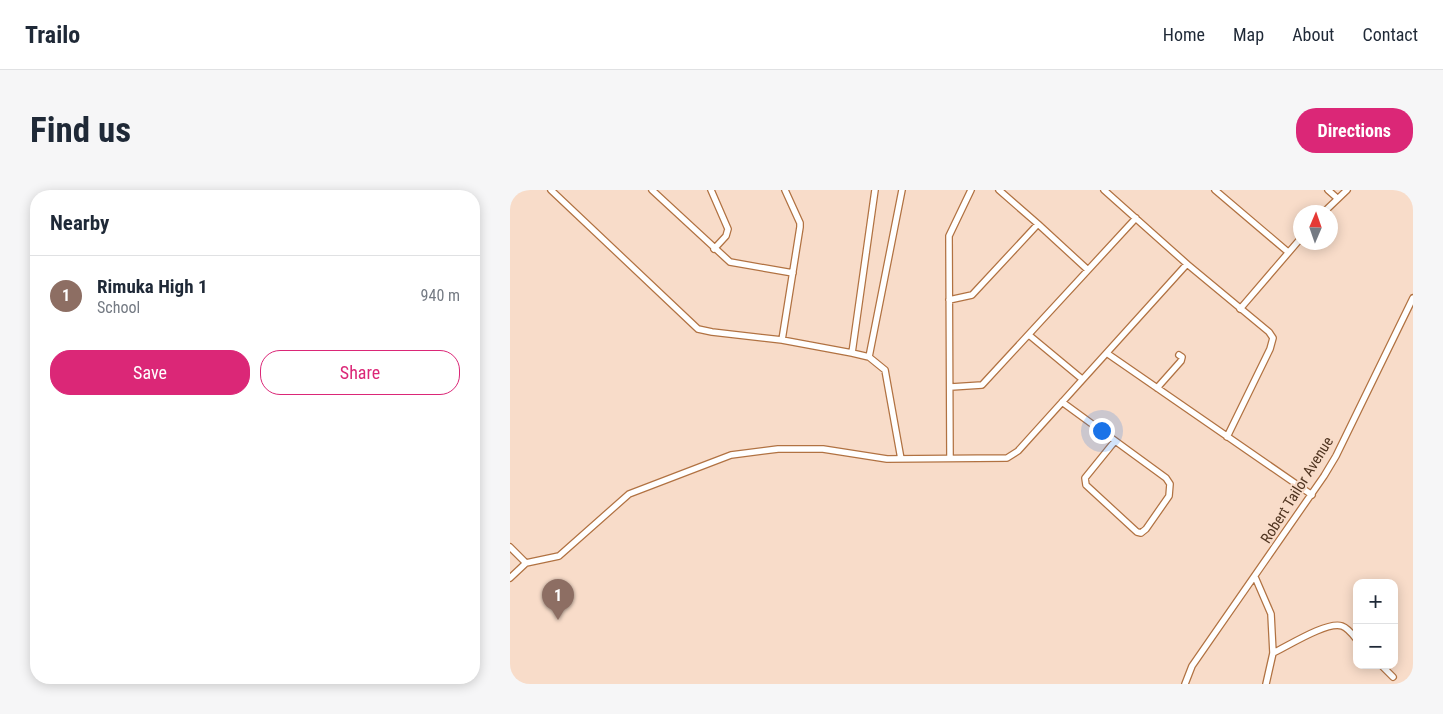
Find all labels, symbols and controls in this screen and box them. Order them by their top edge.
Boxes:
text: Trailo [25,21,80,49]
text: Home [1163,24,1205,45]
text: Map [1233,24,1264,45]
text: About [1292,24,1334,45]
text: Contact [1362,24,1418,45]
button: Directions [1296,108,1413,153]
text: Find us [30,110,131,151]
north arrow [1293,205,1338,250]
text: Nearby [50,211,109,235]
text: Rimuka High 1 [97,275,208,298]
text: 1 [62,286,70,305]
text: 940 m [421,286,460,305]
text: School [97,298,140,317]
button: Save [50,350,250,395]
button: Share [260,350,460,395]
your location [1089,418,1115,444]
street label: Robert Tailor Avenue [1257,433,1337,547]
pin: 1 [542,579,574,620]
map controls [1353,579,1398,669]
button: + [1353,579,1398,624]
button: − [1353,624,1398,669]

